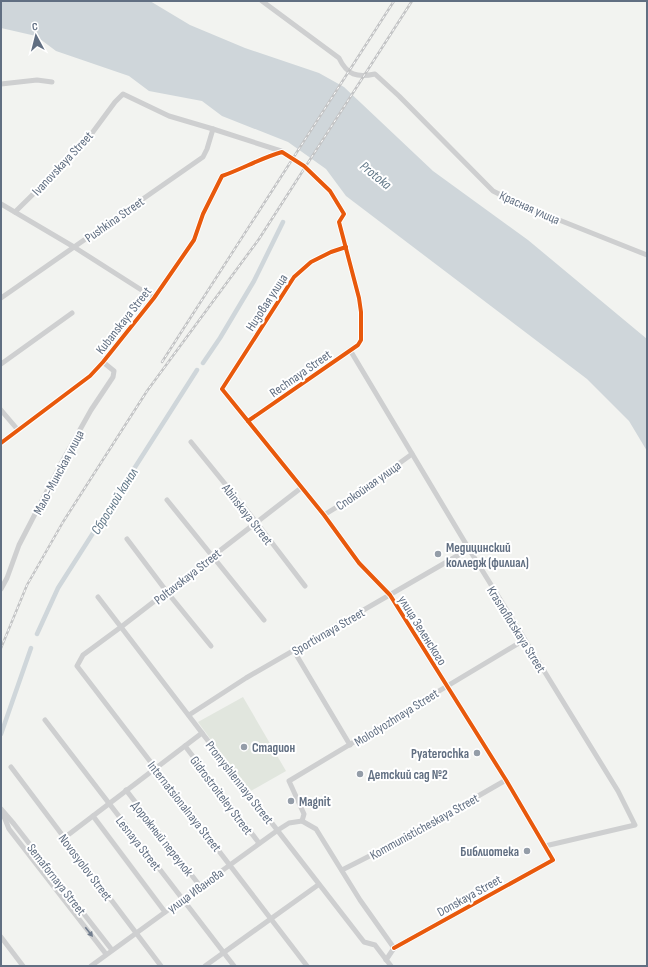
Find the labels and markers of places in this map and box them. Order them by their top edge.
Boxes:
place label: Медицинский колледж (филиал) [446,540,529,571]
marker: Медицинский колледж (филиал) [433,549,443,559]
place label: Стадион [252,740,296,756]
marker: Стадион [239,742,249,752]
place label: Pyaterochka [411,746,469,762]
marker: Pyaterochka [472,748,482,758]
place label: Детский сад №2 [368,767,448,783]
marker: Детский сад №2 [355,769,365,779]
place label: Magnit [299,794,331,810]
marker: Magnit [286,796,296,806]
place label: Библиотека [460,844,519,860]
marker: Библиотека [522,846,532,856]

